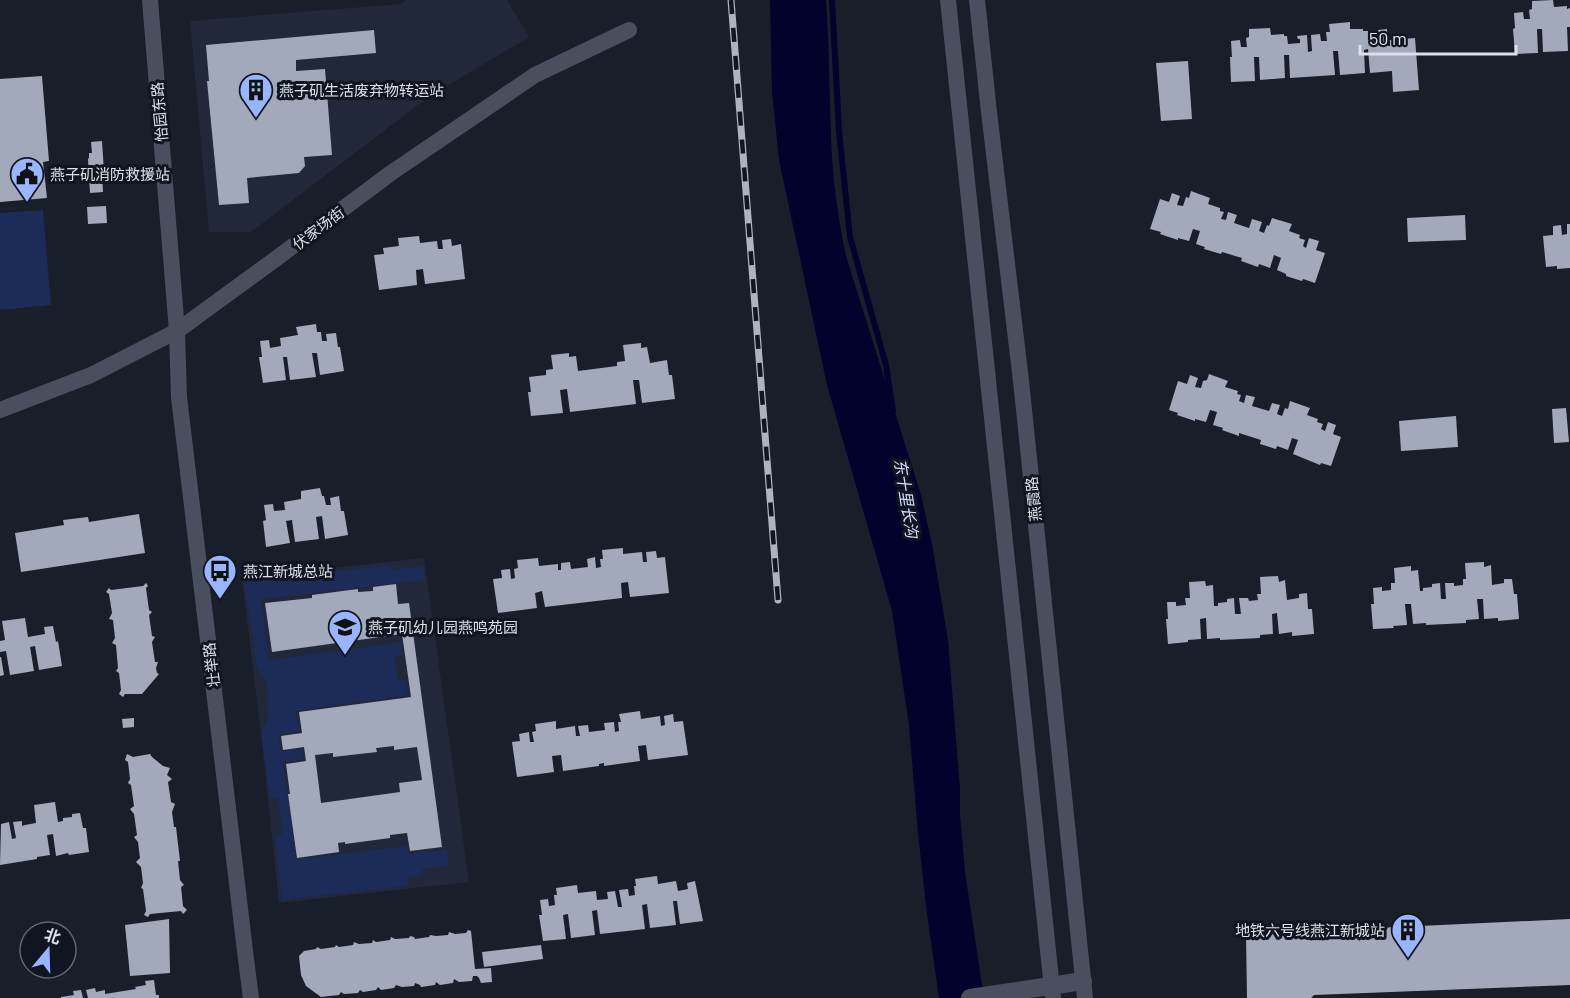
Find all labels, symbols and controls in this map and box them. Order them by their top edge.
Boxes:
scale bar [1360,18,1516,56]
text: 50 m [1369,27,1407,49]
building icon: 燕子矶生活废弃物转运站 [238,72,274,119]
street label: 怡园东路 [147,81,171,143]
place label: 燕子矶生活废弃物转运站 [279,81,444,99]
public building icon: 燕子矶消防救援站 [9,156,45,203]
place label: 燕子矶消防救援站 [50,165,170,183]
street label: 伏家场街 [289,203,347,253]
water label: 东十里长沟 [891,457,923,541]
street label: 燕霞路 [1022,476,1044,522]
bus stop icon: 燕江新城总站 [202,553,238,600]
place label: 燕江新城总站 [243,562,333,580]
school or university icon: 燕子矶幼儿园燕鸣苑园 [327,609,363,656]
place label: 燕子矶幼儿园燕鸣苑园 [368,618,518,636]
street label: 壮举路 [199,642,223,688]
building icon: 地铁六号线燕江新城站 [1390,912,1426,959]
north arrow [18,920,78,980]
place label: 地铁六号线燕江新城站 [1235,921,1385,939]
text: 北 [42,924,64,947]

